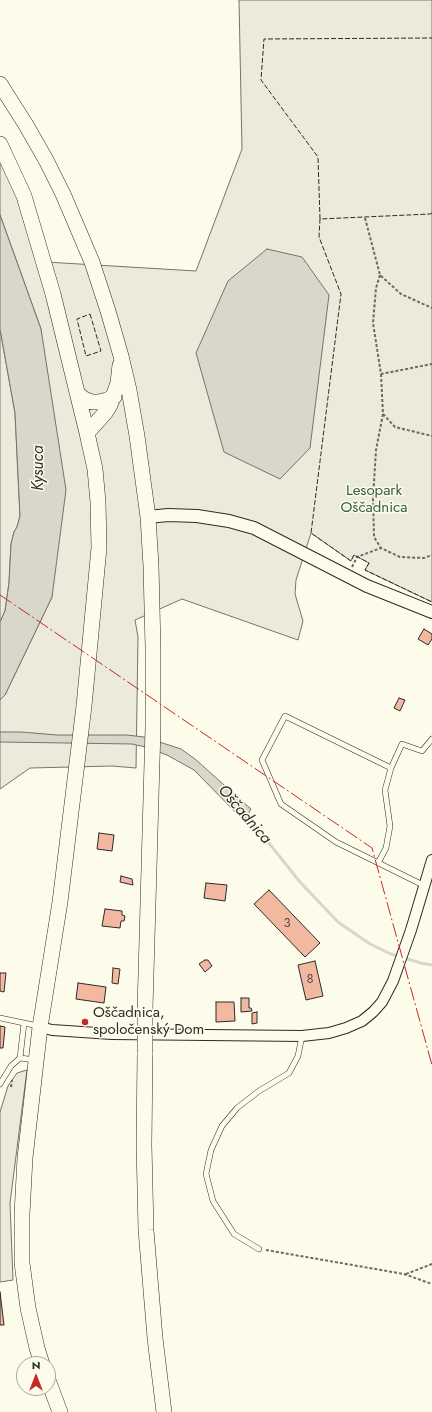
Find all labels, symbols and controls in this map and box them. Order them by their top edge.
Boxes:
water label: Kysuca [29,445,49,491]
park label: Lesopark Oščadnica [341,482,407,517]
water label: Oščadnica [213,781,275,849]
house number: 3 [283,916,291,932]
house number: 8 [306,972,314,988]
place label: Oščadnica, spoločenský Dom [93,1004,204,1039]
marker: Oščadnica, spoločenský Dom [80,1017,90,1027]
north arrow [16,1356,56,1396]
text: N [32,1357,40,1373]

